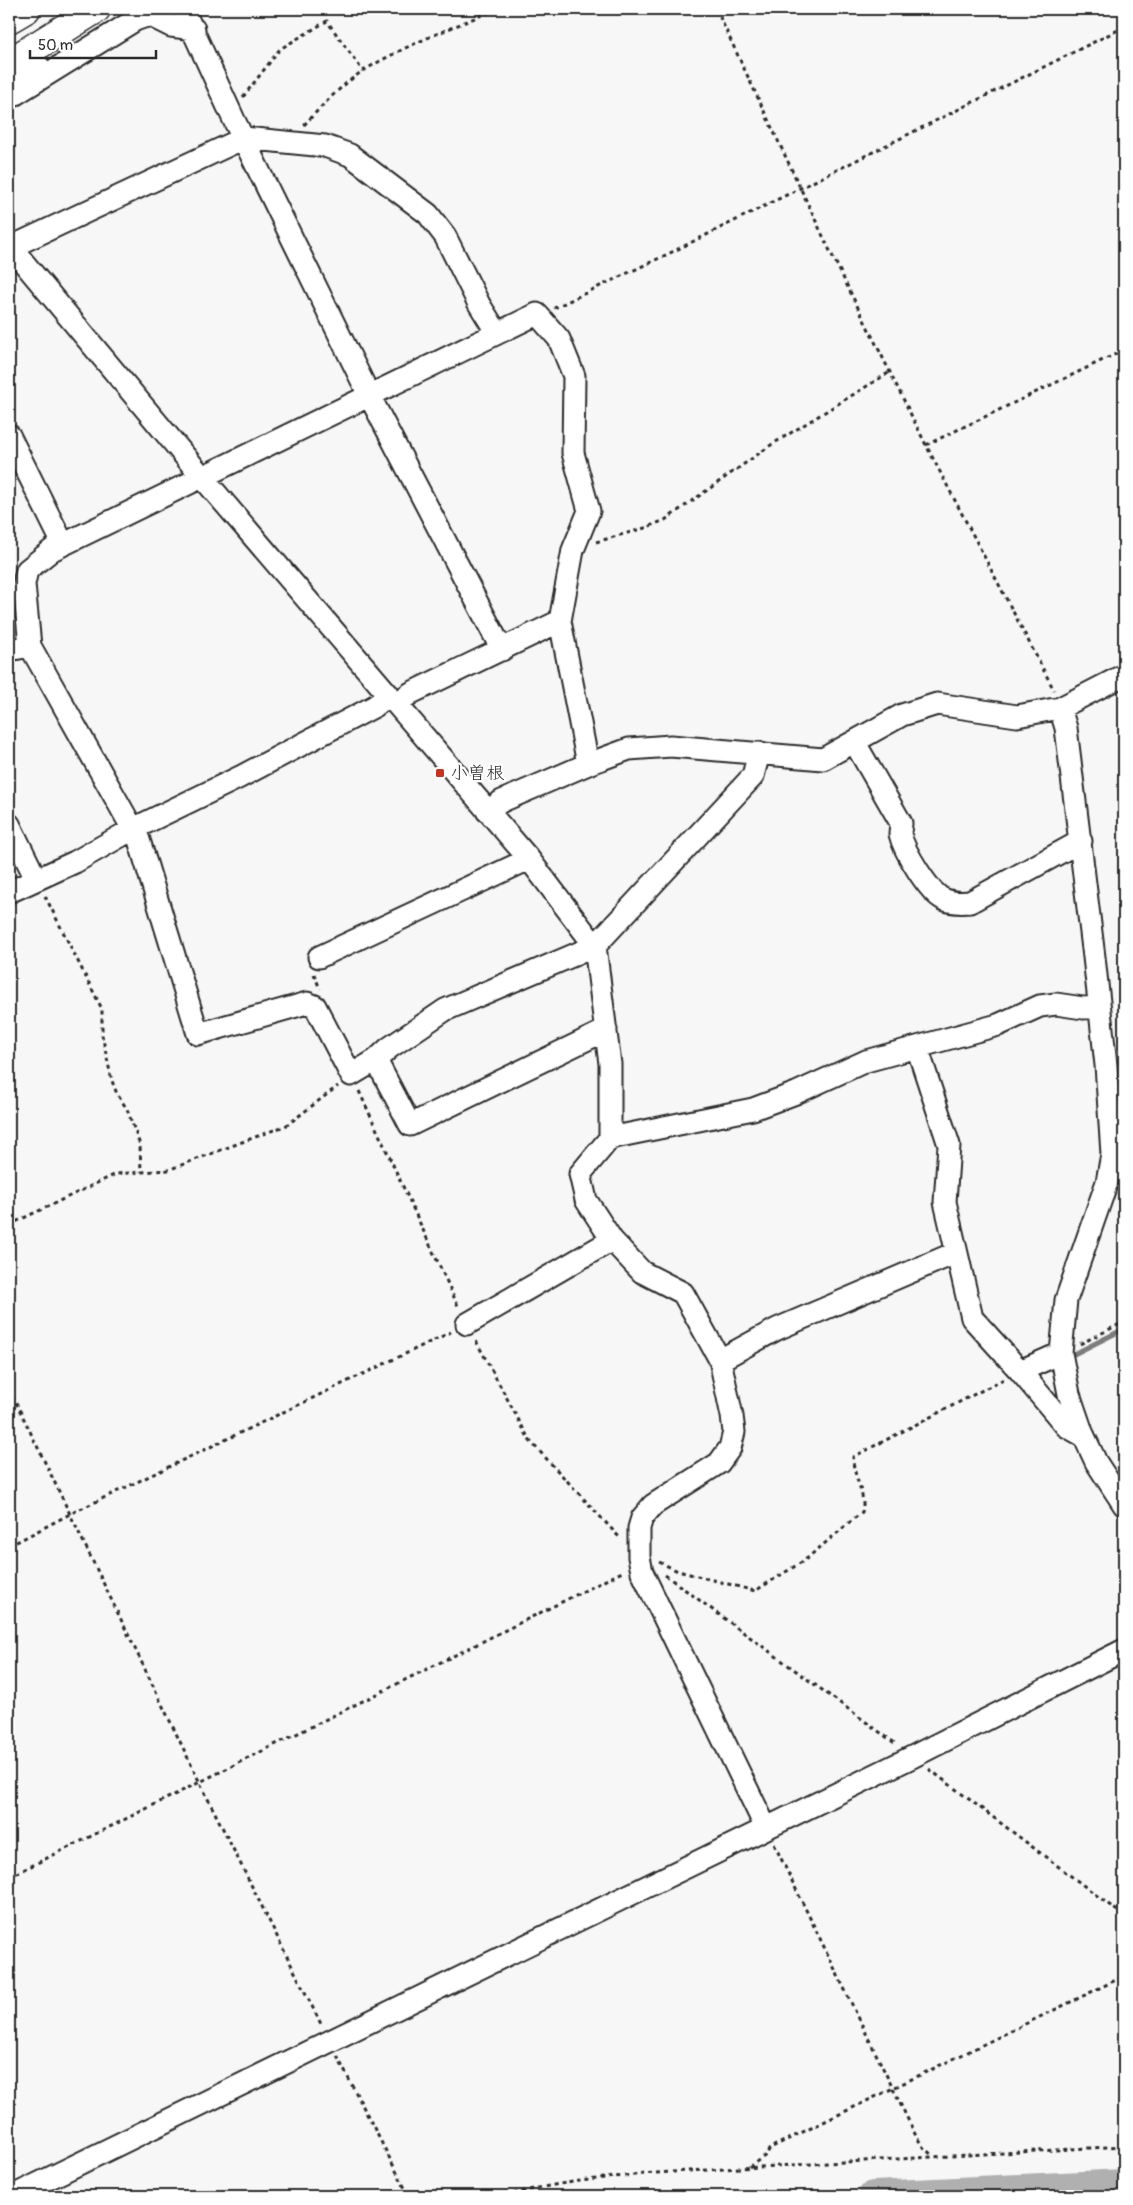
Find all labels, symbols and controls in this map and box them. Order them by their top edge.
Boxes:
scale bar [30,28,156,60]
text: 50 m [38,36,73,55]
place label: 小曽根 [450,762,505,785]
marker: 小曽根 [434,767,446,779]

